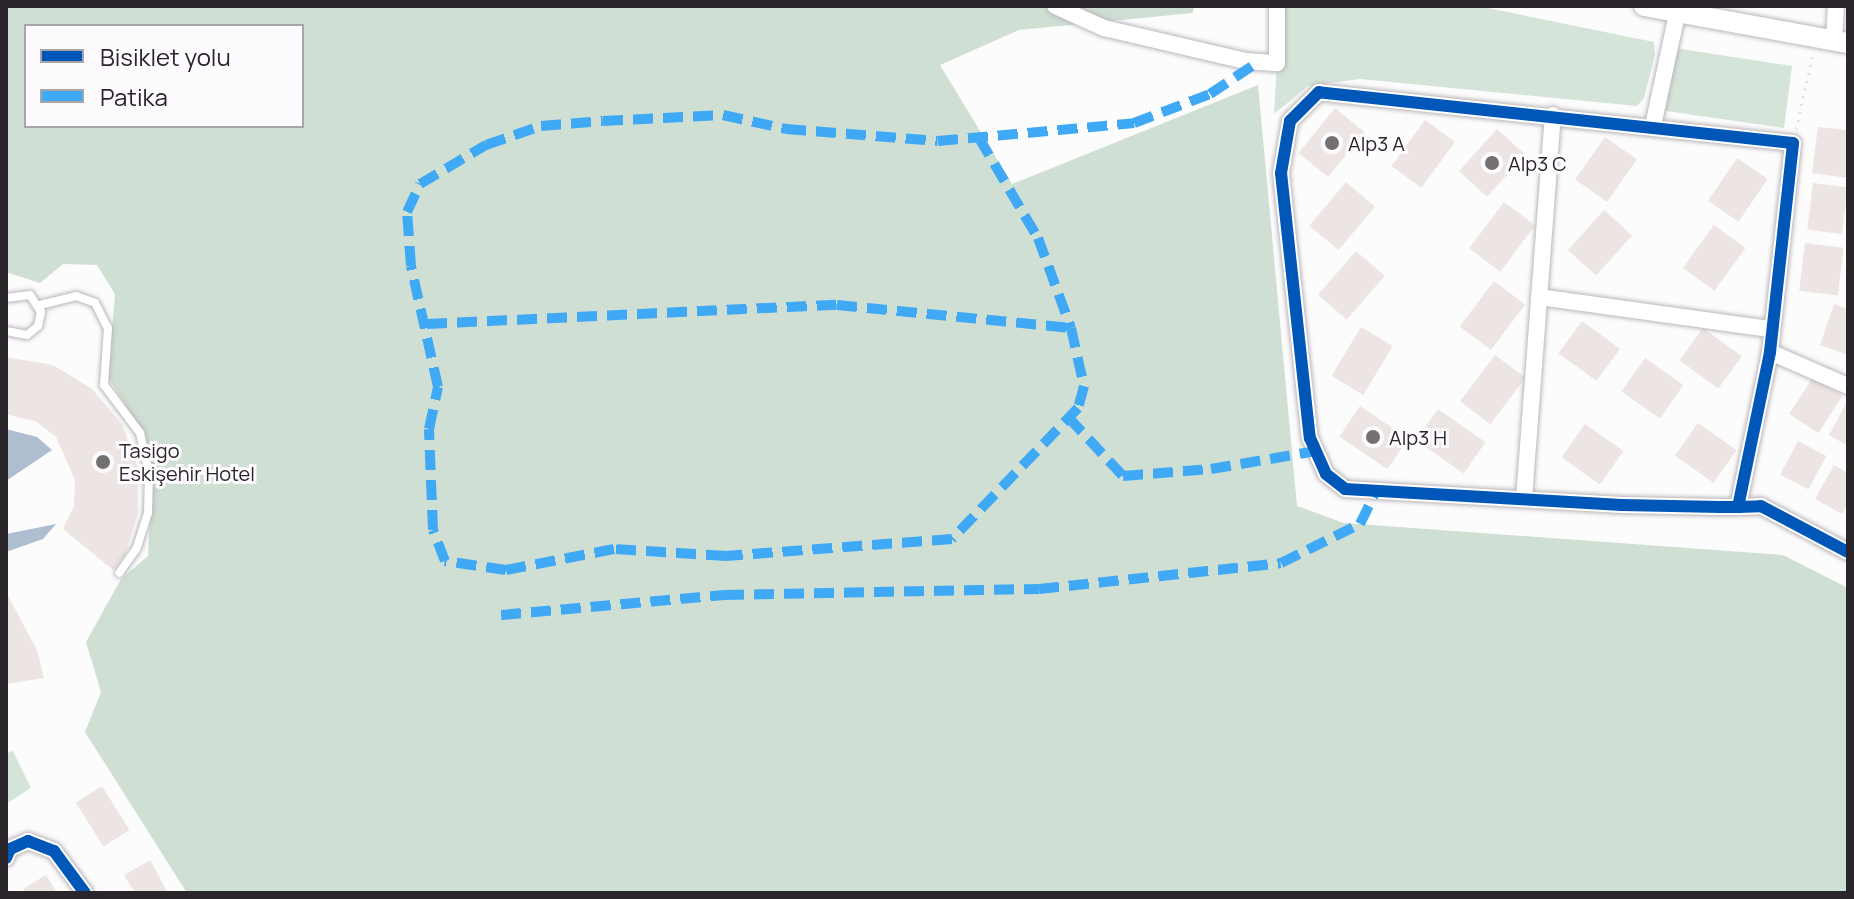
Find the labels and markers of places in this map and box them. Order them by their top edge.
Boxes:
place label: Alp3 A [1348,131,1405,155]
marker: Alp3 A [1323,134,1341,152]
place label: Alp3 C [1508,151,1567,175]
marker: Alp3 C [1483,154,1501,172]
place label: Alp3 H [1389,425,1447,449]
marker: Alp3 H [1364,428,1382,446]
place label: Tasigo Eskişehir Hotel [119,438,255,485]
marker: Tasigo Eskişehir Hotel [94,453,112,471]

